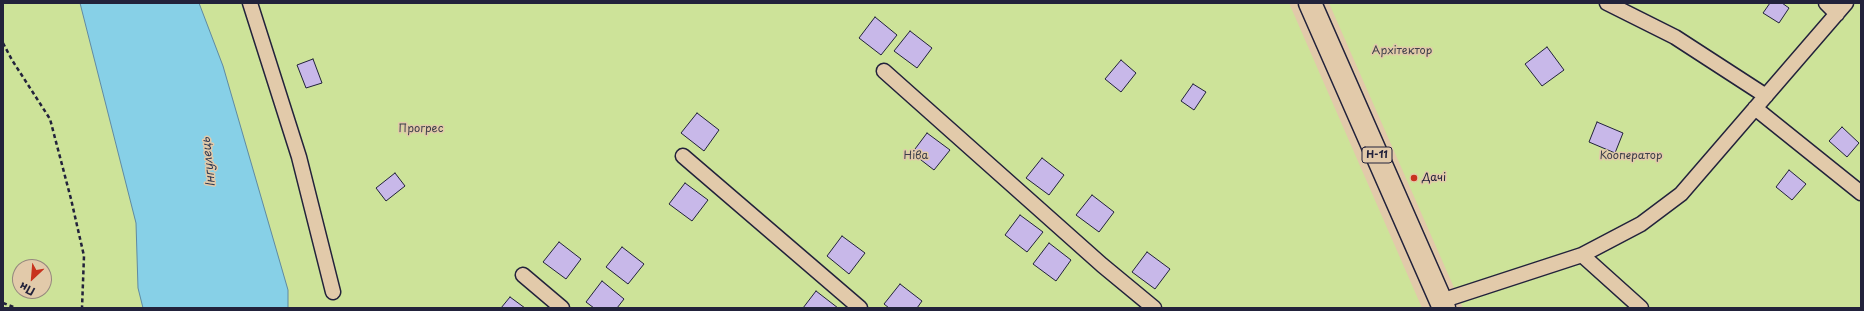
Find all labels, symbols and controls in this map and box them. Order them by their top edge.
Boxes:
park label: Архітектор [1372,44,1432,58]
park label: Прогрес [399,122,443,136]
water label: Інгулець [199,137,219,187]
road number: Н-11 [1362,147,1392,163]
park label: Ніва [904,149,928,163]
park label: Кооператор [1600,149,1662,163]
place label: Дачі [1422,171,1446,185]
marker: Дачі [1409,173,1419,183]
north arrow [12,259,52,299]
text: Пн [16,278,38,300]

